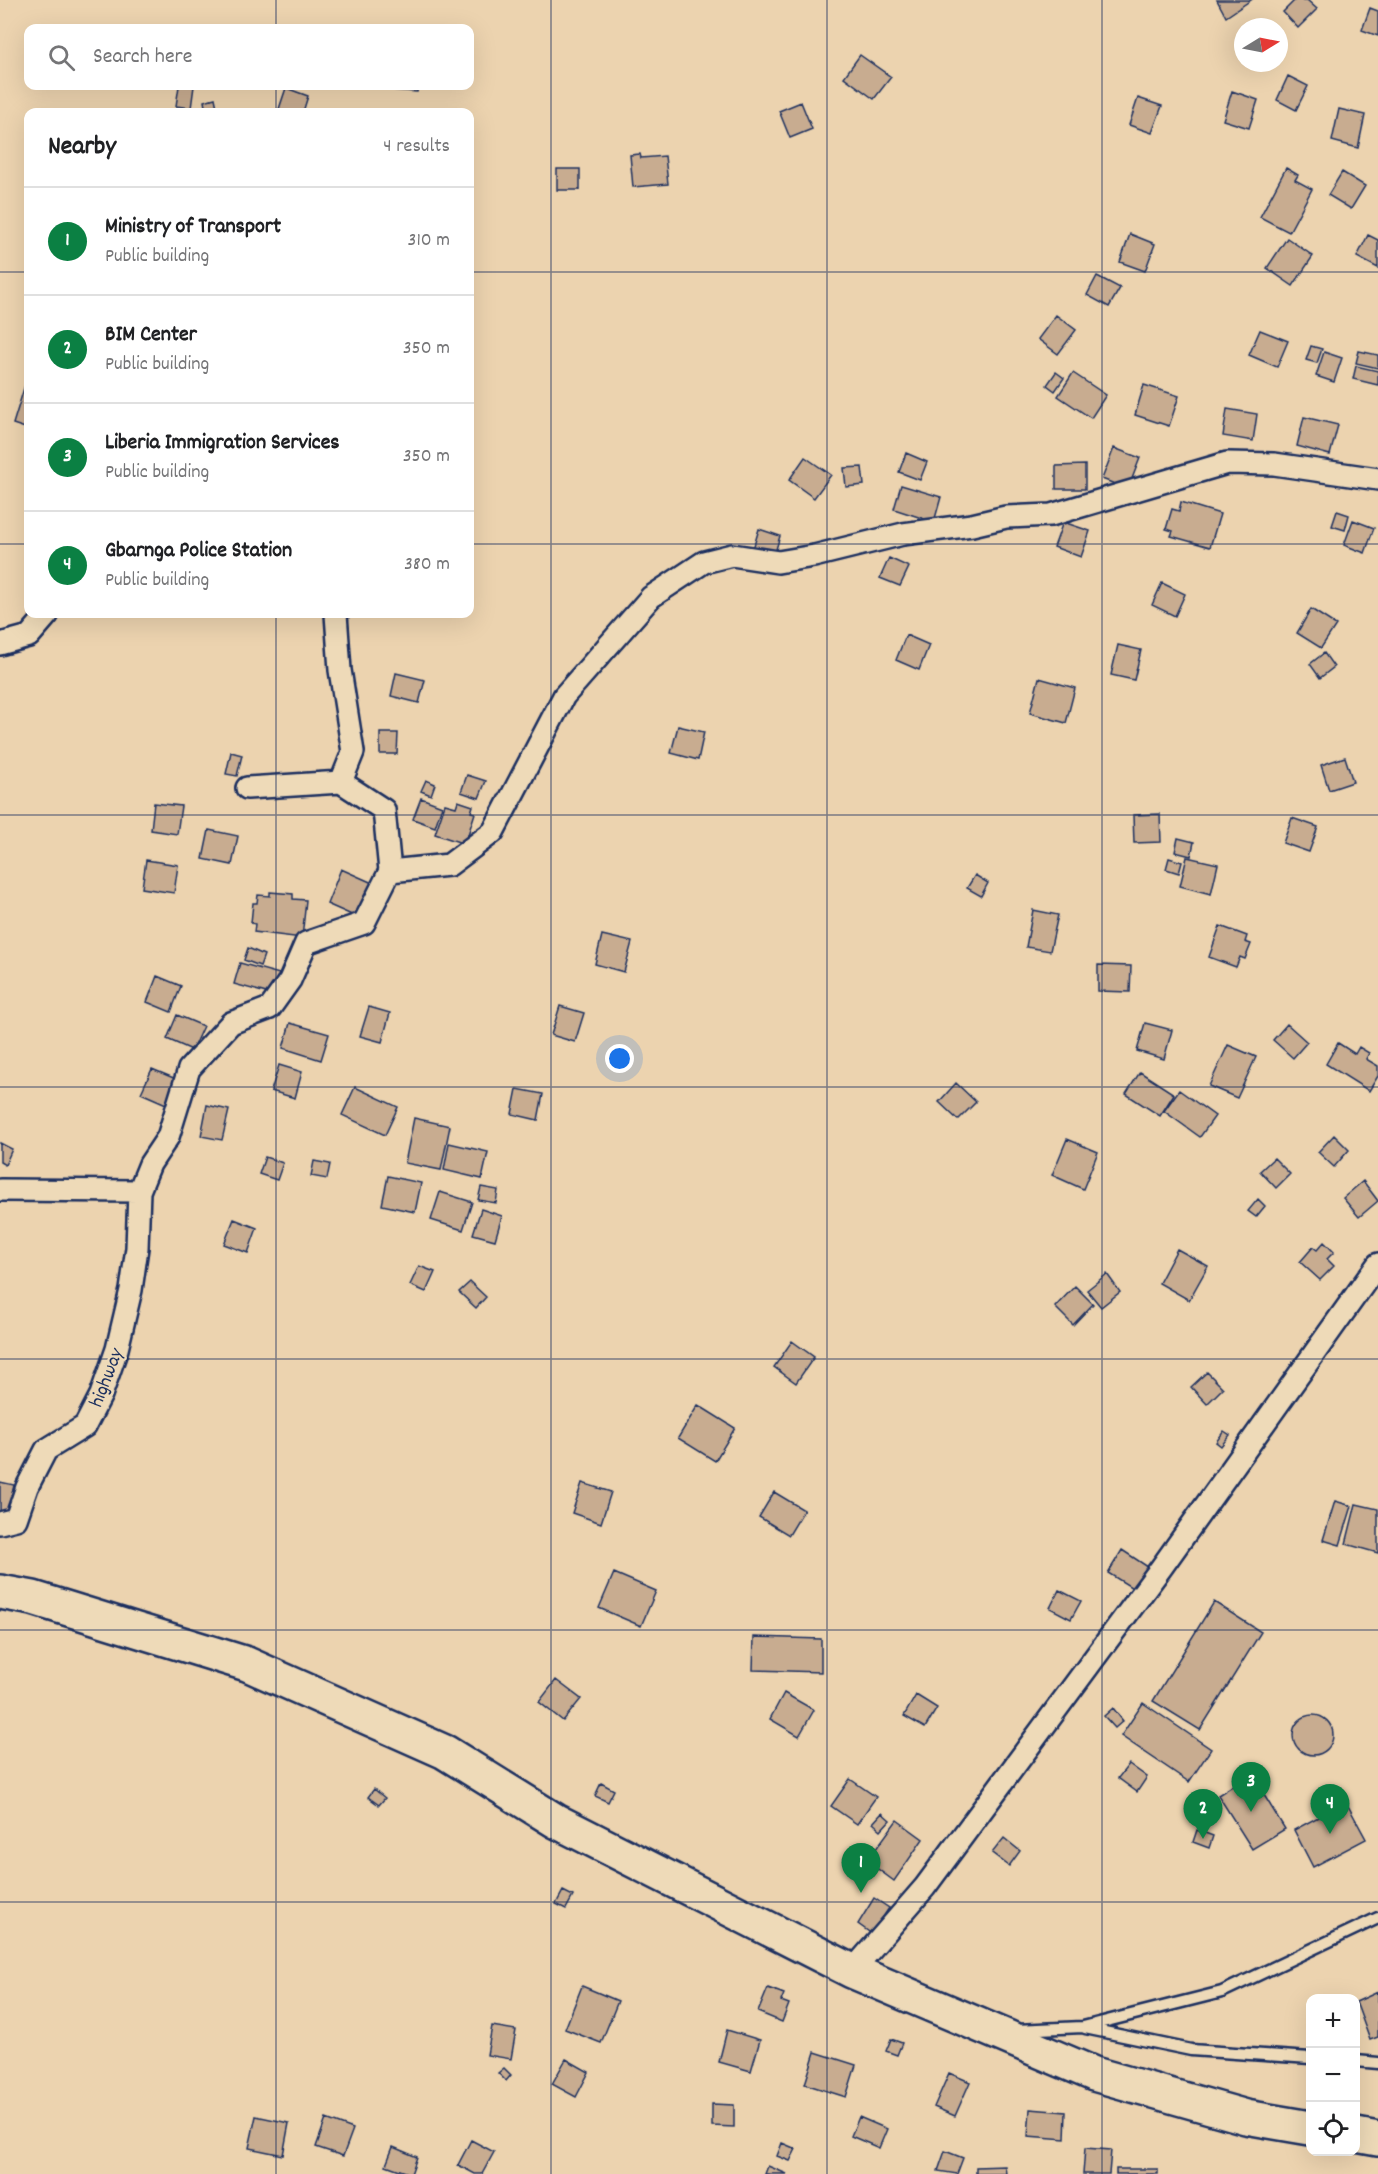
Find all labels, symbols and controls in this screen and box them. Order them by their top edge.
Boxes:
north arrow [1234,18,1288,72]
search box [24,24,474,90]
icon: search [45,41,78,74]
text: Search here [93,42,192,73]
text: Nearby [48,129,116,166]
text: 4 results [383,133,450,161]
text: Ministry of Transport [105,212,281,243]
text: 1 [65,227,70,255]
text: 310 m [408,227,450,255]
text: Public building [105,243,209,271]
text: BIM Center [105,320,197,351]
text: 2 [63,335,72,363]
text: 350 m [403,335,450,363]
text: Public building [105,351,209,379]
text: Liberia Immigration Services [105,428,340,459]
text: 3 [63,443,72,471]
text: 350 m [403,443,450,471]
text: Public building [105,459,209,487]
text: Gbarnga Police Station [105,536,292,567]
text: 4 [63,551,72,579]
text: 380 m [404,551,450,579]
text: Public building [105,567,209,595]
your location [605,1044,634,1073]
street label: highway [84,1344,132,1412]
pin: 3 [1232,1762,1270,1812]
pin: 4 [1310,1784,1350,1834]
pin: 2 [1184,1790,1222,1839]
pin: 1 [842,1844,880,1893]
map controls [1306,1994,1360,2156]
button: + [1306,1994,1360,2048]
button: − [1306,2048,1360,2102]
button: locate [1306,2102,1360,2156]

